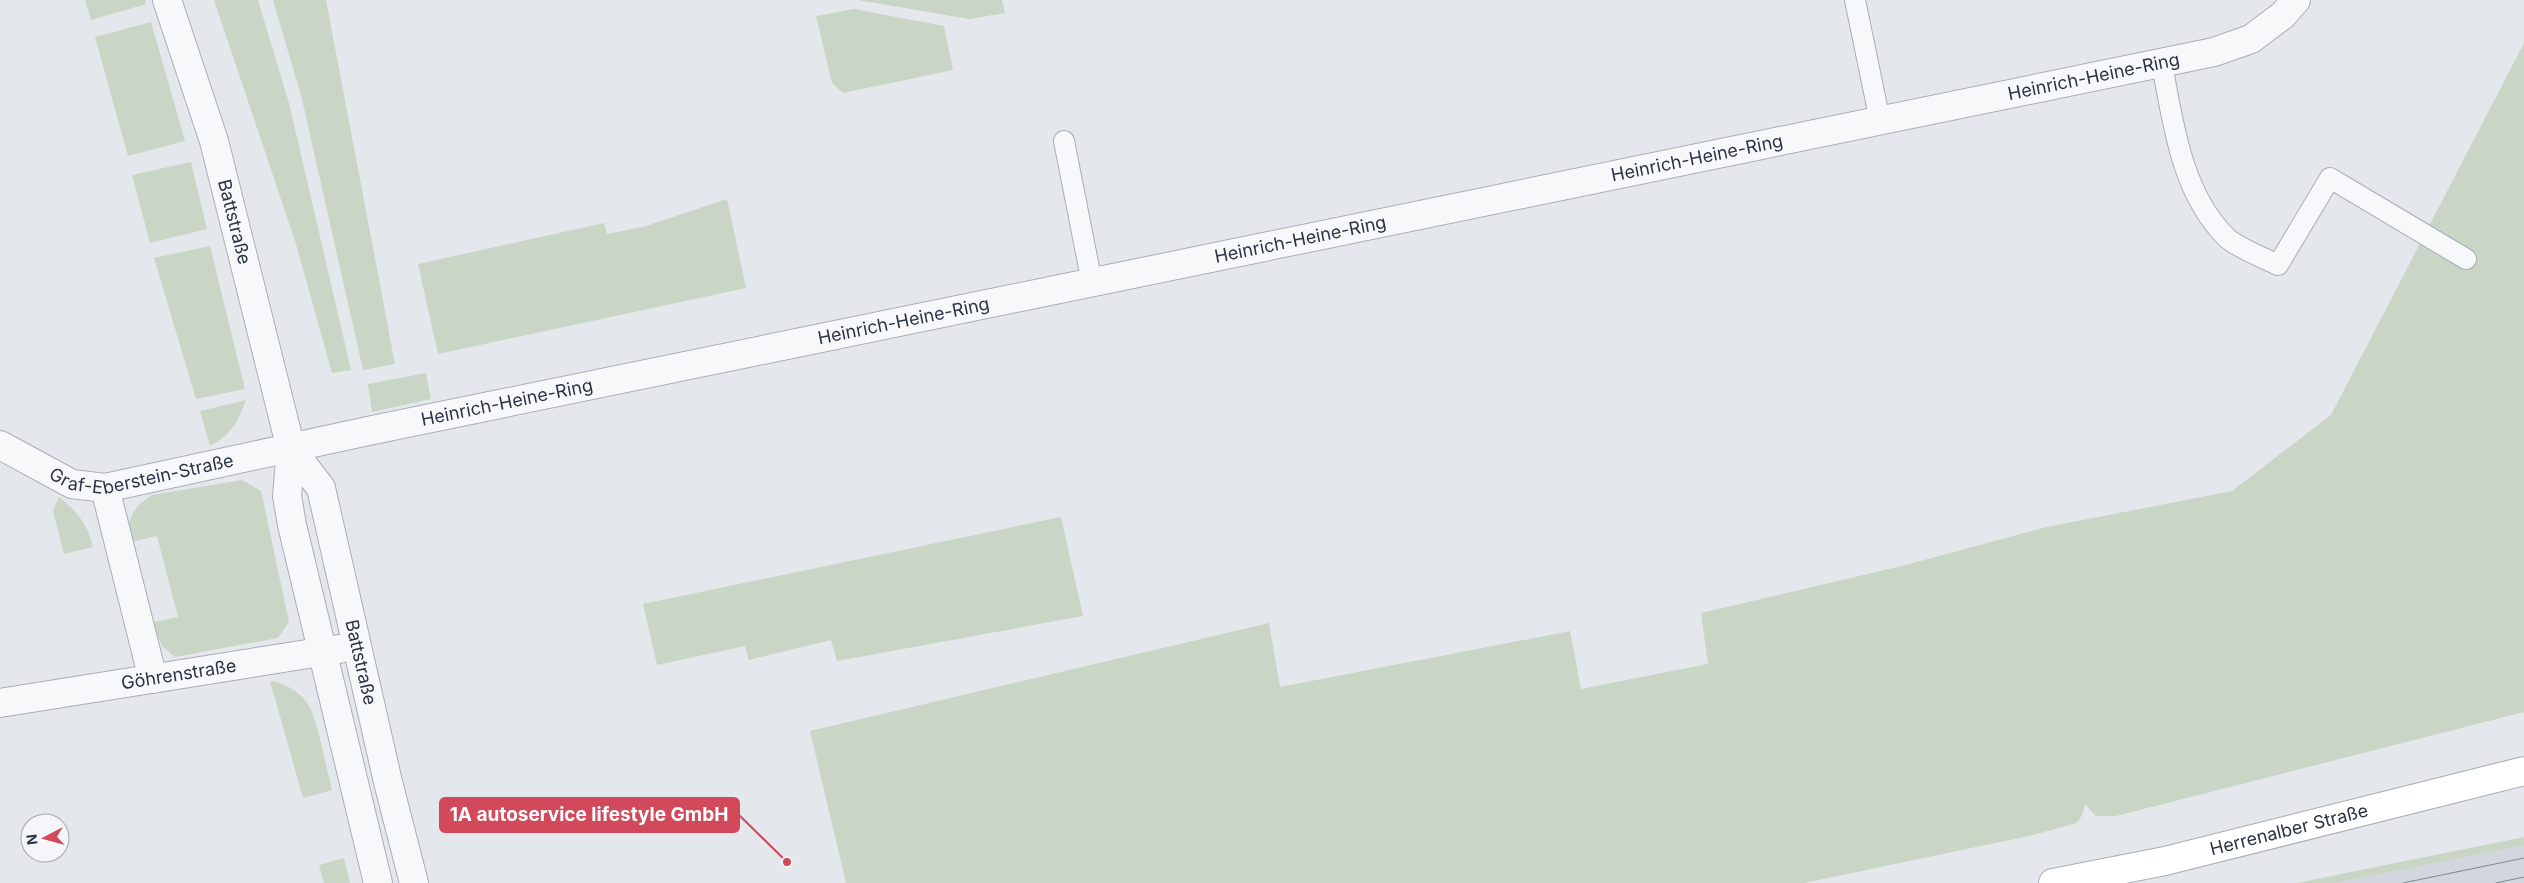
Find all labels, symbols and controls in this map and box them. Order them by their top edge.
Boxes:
street label: Heinrich-Heine-Ring [2006,48,2181,104]
street label: Heinrich-Heine-Ring [1609,130,1785,186]
street label: Battstraße [214,177,255,266]
street label: Heinrich-Heine-Ring [1212,211,1388,267]
street label: Heinrich-Heine-Ring [816,293,991,348]
street label: Heinrich-Heine-Ring [419,374,595,430]
street label: Graf-Eberstein-Straße [46,449,235,498]
street label: Battstraße [341,617,381,707]
street label: Göhrenstraße [120,655,238,694]
callout: 1A autoservice lifestyle GmbH [440,798,739,832]
street label: Herrenalber Straße [2208,799,2370,859]
text: 1A autoservice lifestyle GmbH [450,803,728,826]
north arrow [20,813,70,863]
text: N [23,833,41,846]

